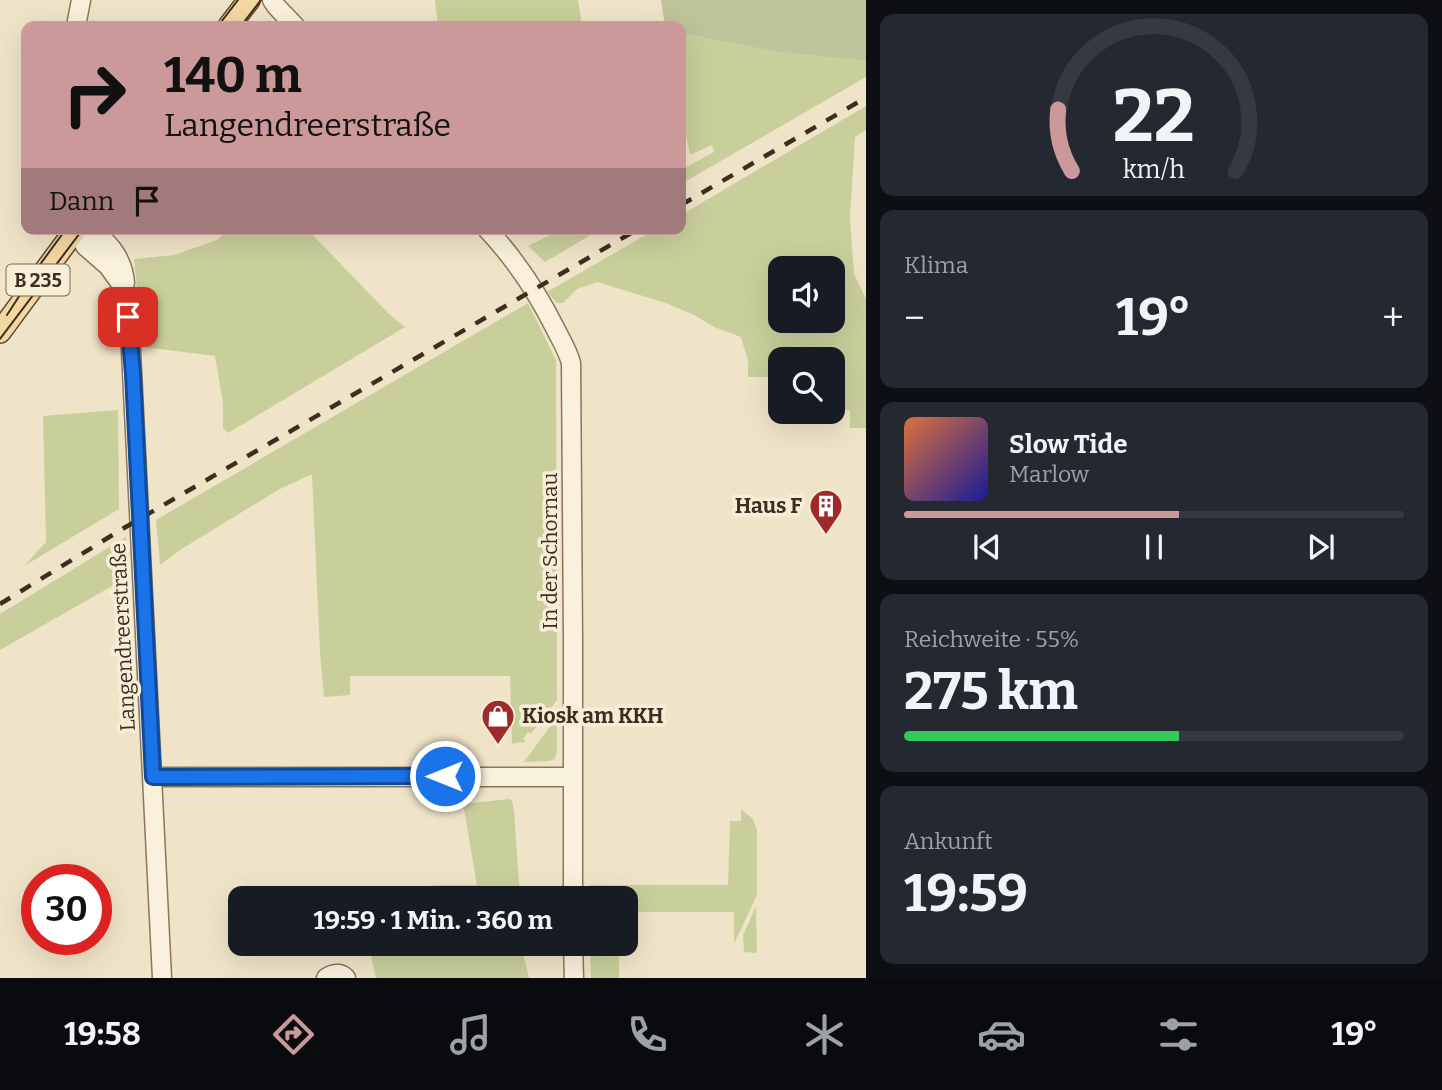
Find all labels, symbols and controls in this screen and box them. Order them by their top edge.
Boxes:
text: 140 m [164,46,302,105]
icon: right [49,49,140,140]
text: 22 [1113,73,1195,160]
text: Langendreerstraße [164,106,451,144]
text: km/h [1123,155,1185,185]
icon: arrive [128,182,166,220]
text: Dann [49,186,114,217]
text: Klima [904,251,968,279]
map controls [768,256,845,424]
button: sound [768,256,845,333]
road number: B 235 [7,264,70,296]
text: 19° [1116,286,1191,349]
pin [98,287,158,347]
text: − [904,295,925,341]
text: + [1382,295,1404,341]
icon: arrive [109,298,147,336]
button: search [768,347,845,424]
text: Slow Tide [1009,429,1128,460]
text: Marlow [1009,460,1089,488]
street label: In der Schornau [537,473,563,629]
building icon: Haus F [807,487,845,536]
place label: Haus F [735,493,802,519]
icon: previous [968,528,1006,566]
icon: pause [1135,528,1173,566]
icon: next [1302,528,1340,566]
street label: Langendreerstraße [105,542,141,732]
text: Reichweite · 55% [904,625,1079,653]
text: 275 km [904,660,1078,723]
shop icon: Kiosk am KKH [479,697,517,746]
place label: Kiosk am KKH [522,703,664,729]
position arrow [408,739,482,813]
text: Ankunft [904,827,993,855]
text: 19:59 [904,862,1028,925]
speed limit sign: 30 [21,864,112,955]
text: 19:59 · 1 Min. · 360 m [313,905,553,936]
icon: directions [269,1010,318,1059]
icon: music [446,1010,495,1059]
icon: phone [623,1010,672,1059]
icon: climate [800,1010,849,1059]
icon: car [977,1010,1026,1059]
icon: filters [1154,1010,1203,1059]
text: 19:58 [64,1015,141,1053]
text: 19° [1331,1015,1378,1053]

